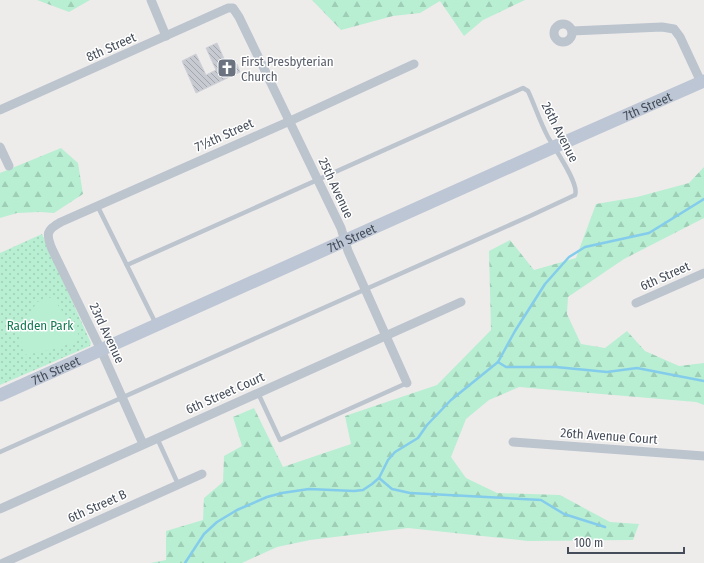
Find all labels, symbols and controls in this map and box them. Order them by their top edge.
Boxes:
street label: 8th Street [84,29,139,65]
place label: First Presbyterian Church [241,54,334,84]
church icon: First Presbyterian Church [216,57,238,79]
street label: 7th Street [621,88,675,123]
street label: 26th Avenue [538,99,582,165]
street label: 7½th Street [192,115,256,155]
street label: 25th Avenue [316,155,356,221]
street label: 7th Street [325,220,379,255]
street label: 6th Street [638,258,693,294]
street label: 23rd Avenue [87,300,127,366]
park label: Radden Park [7,318,74,333]
street label: 7th Street [29,352,83,387]
street label: 6th Street Court [183,369,267,417]
street label: 26th Avenue Court [560,425,659,447]
street label: 6th Street B [65,486,129,526]
scale bar [568,529,684,555]
text: 100 m [574,536,603,550]

